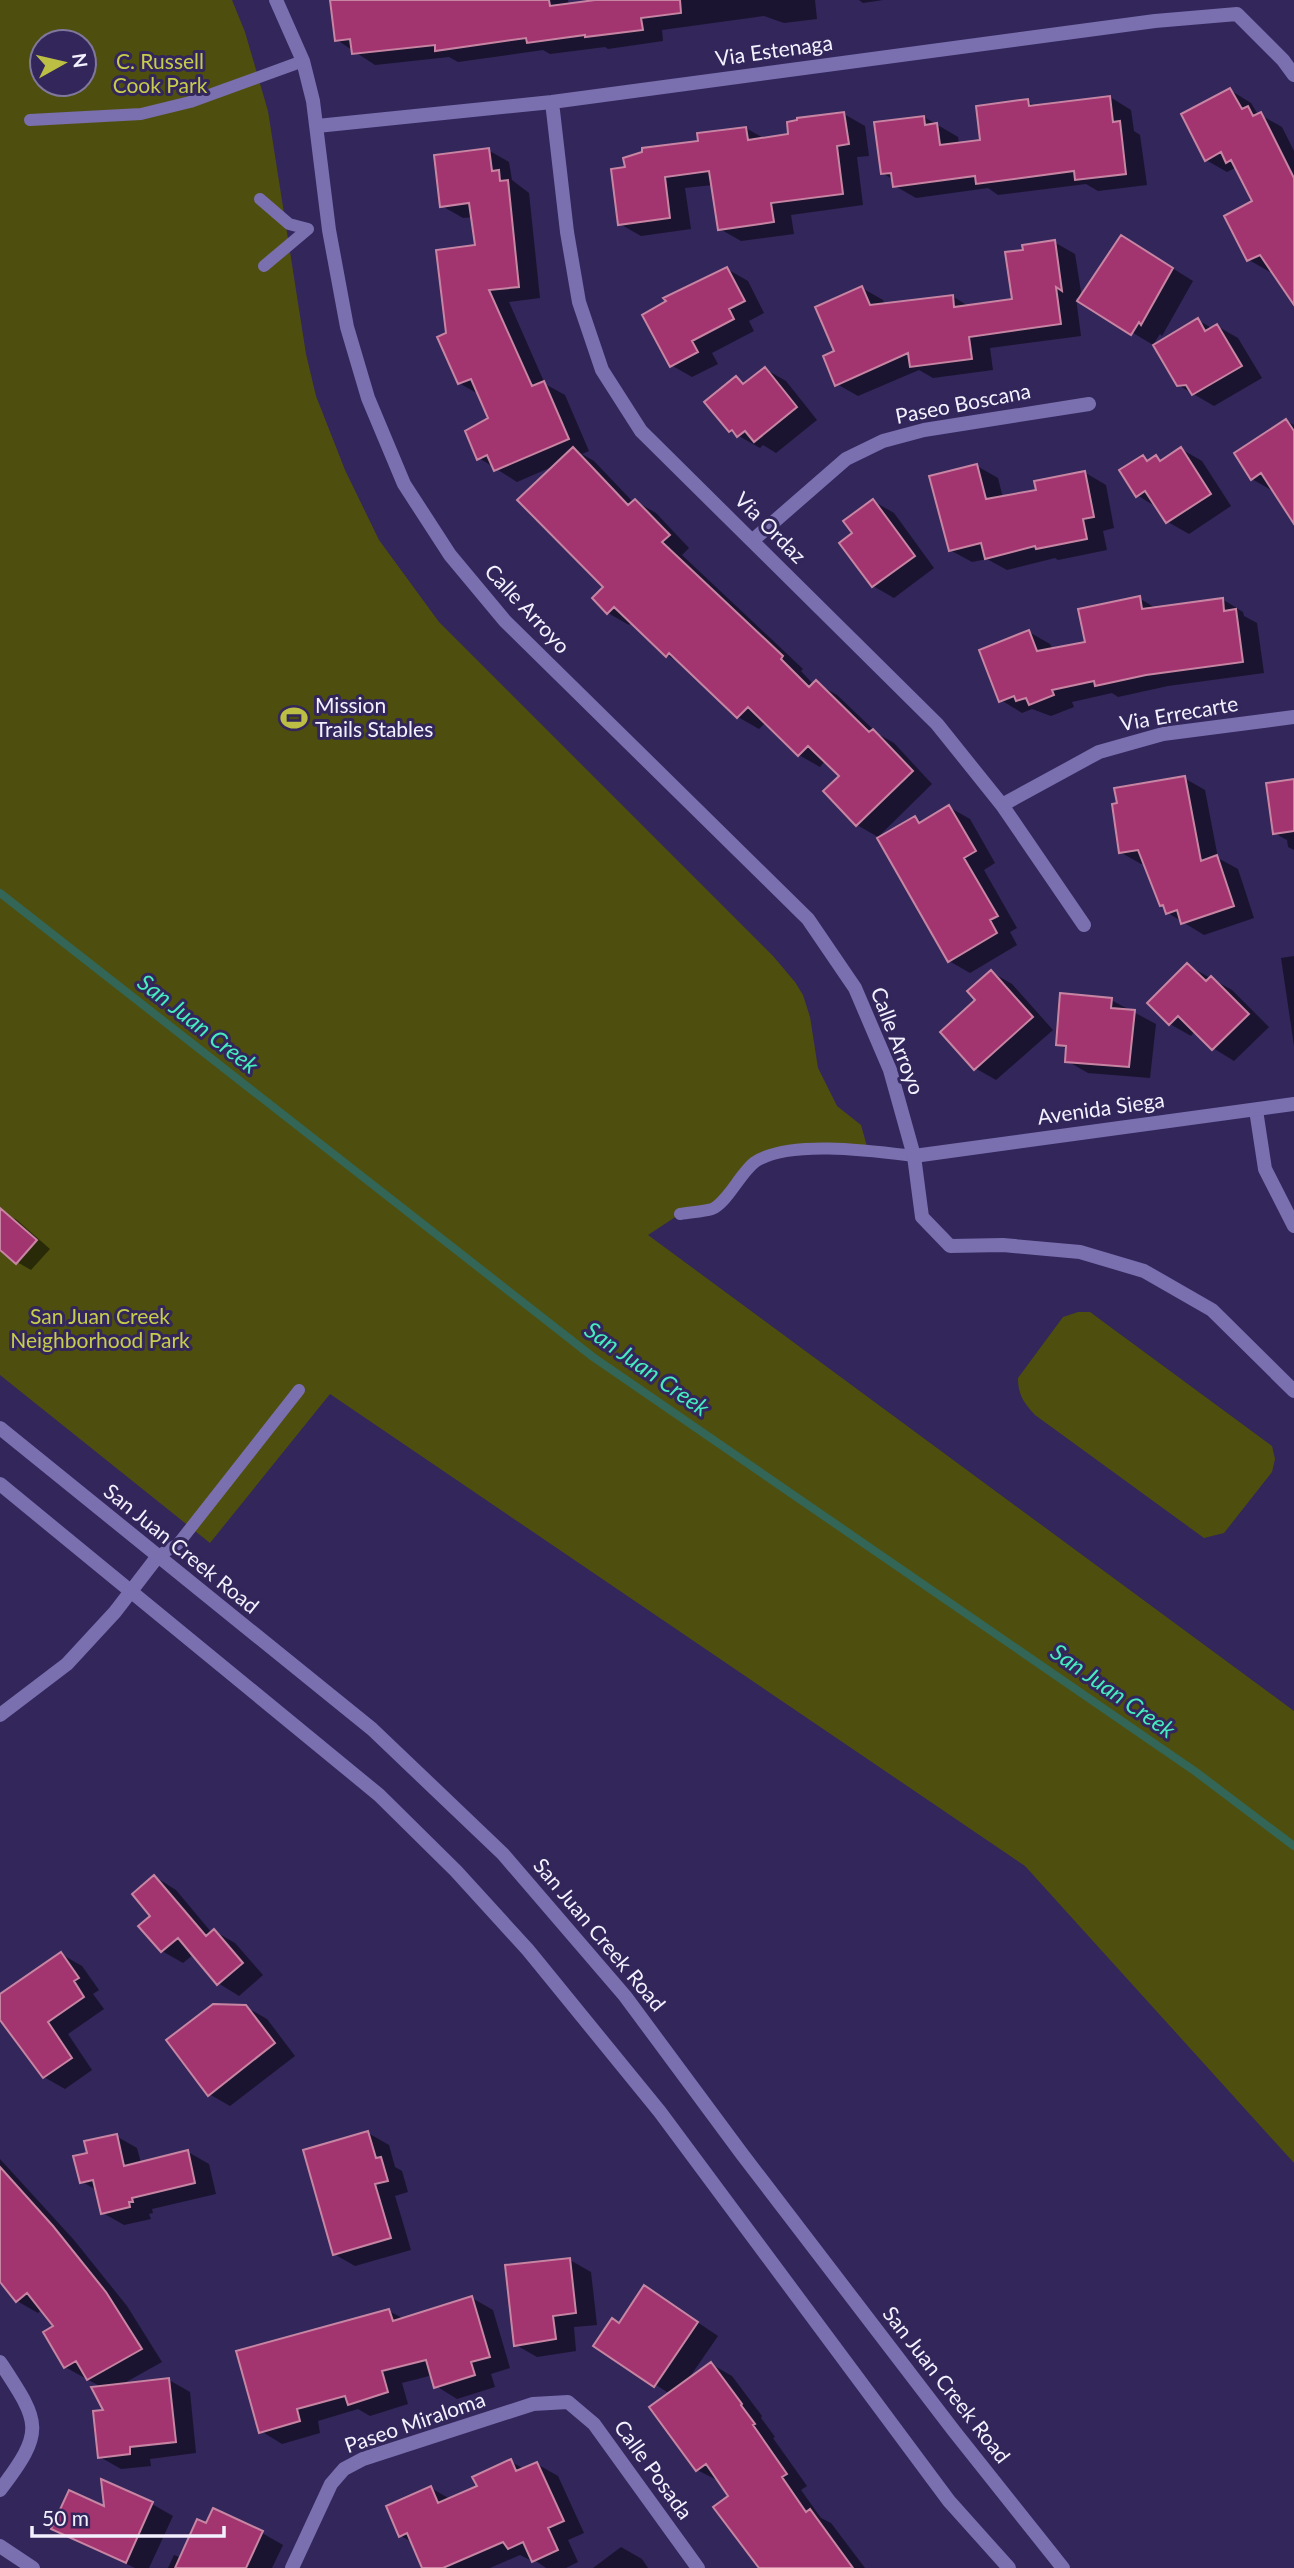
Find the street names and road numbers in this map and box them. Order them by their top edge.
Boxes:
street label: Via Estenaga [714,29,834,70]
street label: Paseo Boscana [893,377,1032,428]
street label: Via Ordaz [730,486,812,568]
street label: Calle Arroyo [480,558,576,658]
street label: Via Errecarte [1118,690,1240,735]
street label: Calle Arroyo [866,983,930,1098]
street label: Avenida Siega [1036,1086,1166,1129]
street label: San Juan Creek Road [99,1478,264,1618]
street label: San Juan Creek Road [529,1852,671,2016]
street label: San Juan Creek Road [878,2301,1016,2467]
street label: Paseo Miraloma [341,2386,488,2457]
street label: Calle Posada [610,2415,699,2524]

